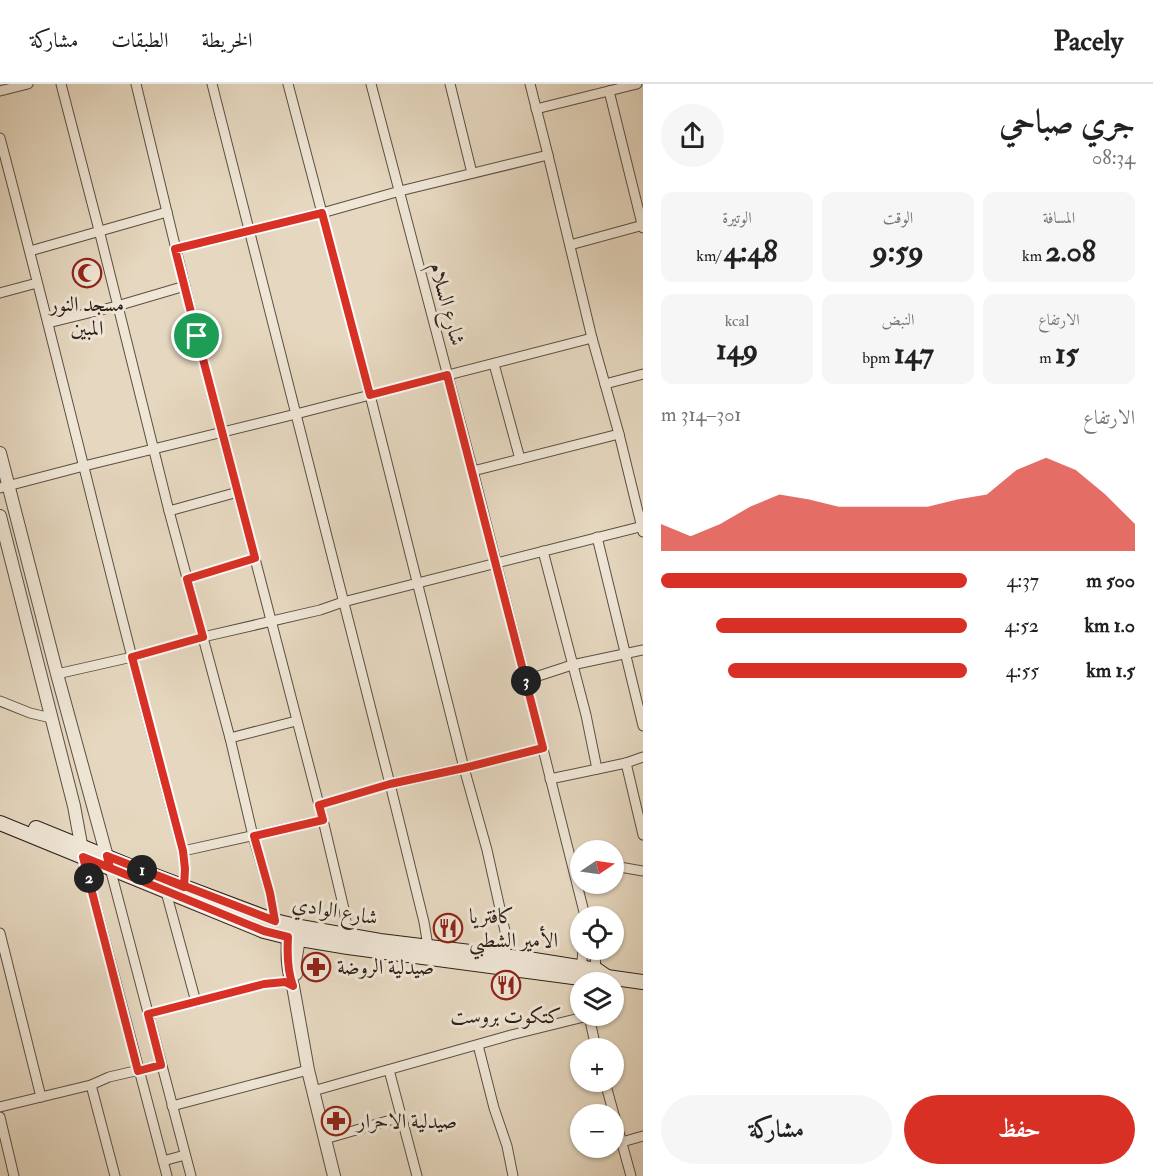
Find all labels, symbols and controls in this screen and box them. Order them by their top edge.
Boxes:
text: Pacely [1053,24,1123,59]
text: مشاركة [30,27,78,54]
text: الطبقات [111,27,168,54]
text: الخريطة [201,27,253,54]
text: جري صباحي [999,102,1135,143]
button: share [661,104,724,167]
text: 08:34 [1092,145,1135,170]
text: الوتيرة [722,208,752,228]
text: الوقت [883,208,913,228]
text: المسافة [1043,208,1075,228]
text: 4:48 [724,233,778,270]
text: 9:59 [872,233,924,270]
text: 2.08 [1045,233,1096,270]
text: /km [696,246,724,266]
text: km [1022,246,1045,266]
mosque icon: مسجد النور المبين [71,257,103,289]
street label: شارع السلام [419,259,471,350]
place label: مسجد النور المبين [48,291,124,342]
pin [171,310,222,361]
text: النبض [882,310,914,330]
text: الارتفاع [1038,310,1080,330]
text: kcal [725,311,749,331]
icon: arrive [180,319,213,352]
text: 149 [716,331,758,368]
text: 147 [894,335,934,372]
text: 15 [1055,335,1079,372]
text: bpm [862,348,894,368]
text: m [1039,348,1055,368]
text: 301–314 m [661,402,741,427]
text: الارتفاع [1083,405,1135,430]
text: 4:37 [1006,568,1039,593]
text: 500 m [1086,568,1135,593]
text: 4:52 [1004,613,1039,638]
text: 1.0 km [1084,613,1135,638]
text: 4:55 [1006,658,1039,683]
text: 1.5 km [1086,658,1135,683]
pin: 3 [511,666,541,696]
text: 3 [523,671,529,691]
north arrow [570,840,624,894]
map controls [570,840,624,1158]
pin: 1 [127,855,157,885]
text: 1 [139,860,145,880]
pin: 2 [74,863,104,893]
text: 2 [85,868,93,888]
street label: شارع الوادي [289,890,380,936]
place label: كافتريا الأمير الشطبي [469,903,558,960]
button: locate [570,906,624,960]
restaurant icon: كافتريا الأمير الشطبي [432,912,464,944]
pharmacy icon: صيدلية الروضة [300,951,332,983]
place label: صيدلية الروضة [337,954,434,981]
restaurant icon: كتكوت بروست [490,969,522,1001]
button: layers [570,972,624,1026]
place label: كتكوت بروست [450,1003,562,1030]
button: + [570,1038,624,1092]
button: مشاركة [661,1095,892,1164]
button: حفظ [904,1095,1135,1164]
button: − [570,1104,624,1158]
pharmacy icon: صيدلية الاحرار [320,1105,352,1137]
place label: صيدلية الاحرار [355,1108,457,1135]

